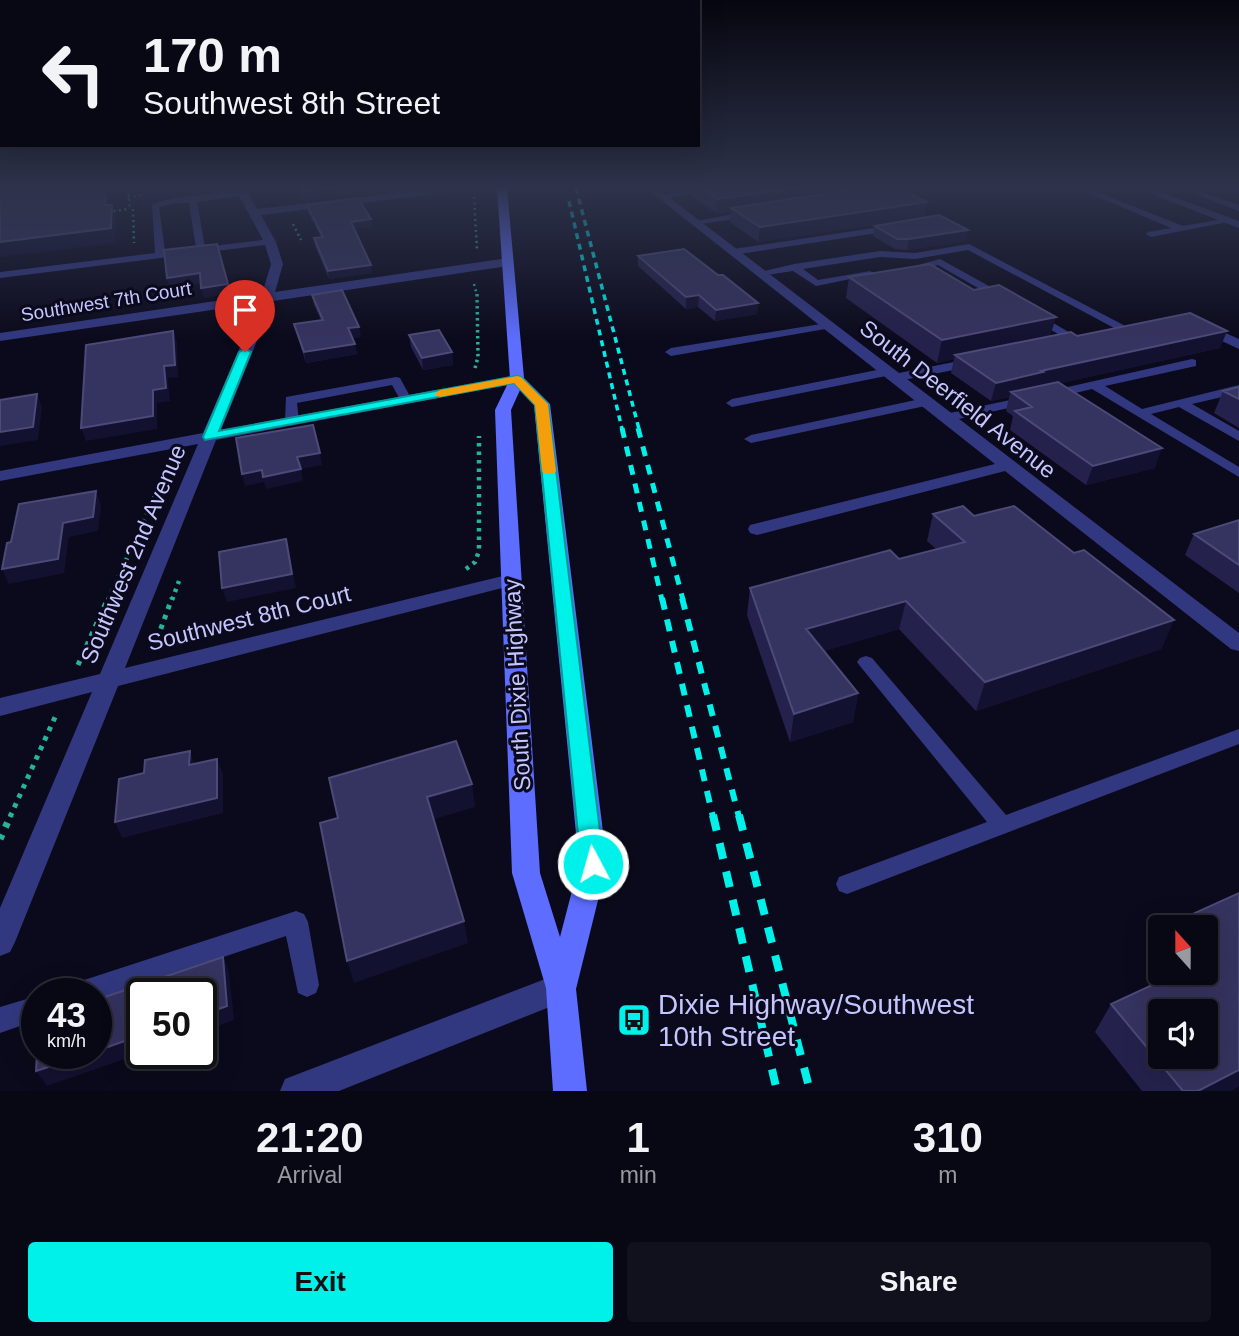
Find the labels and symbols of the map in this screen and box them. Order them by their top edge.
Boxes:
street label: Southwest 7th Court [19,278,193,325]
pin [215,280,275,352]
street label: South Deerfield Avenue [855,314,1061,484]
street label: Southwest 2nd Avenue [75,441,191,667]
street label: South Dixie Highway [498,578,536,792]
street label: Southwest 8th Court [145,580,354,656]
position arrow [556,827,630,901]
north arrow [1148,915,1218,985]
speed limit sign: 50 [126,978,217,1069]
place label: Dixie Highway/Southwest 10th Street [658,989,974,1052]
bus stop icon: Dixie Highway/Southwest 10th Street [615,1001,653,1039]

